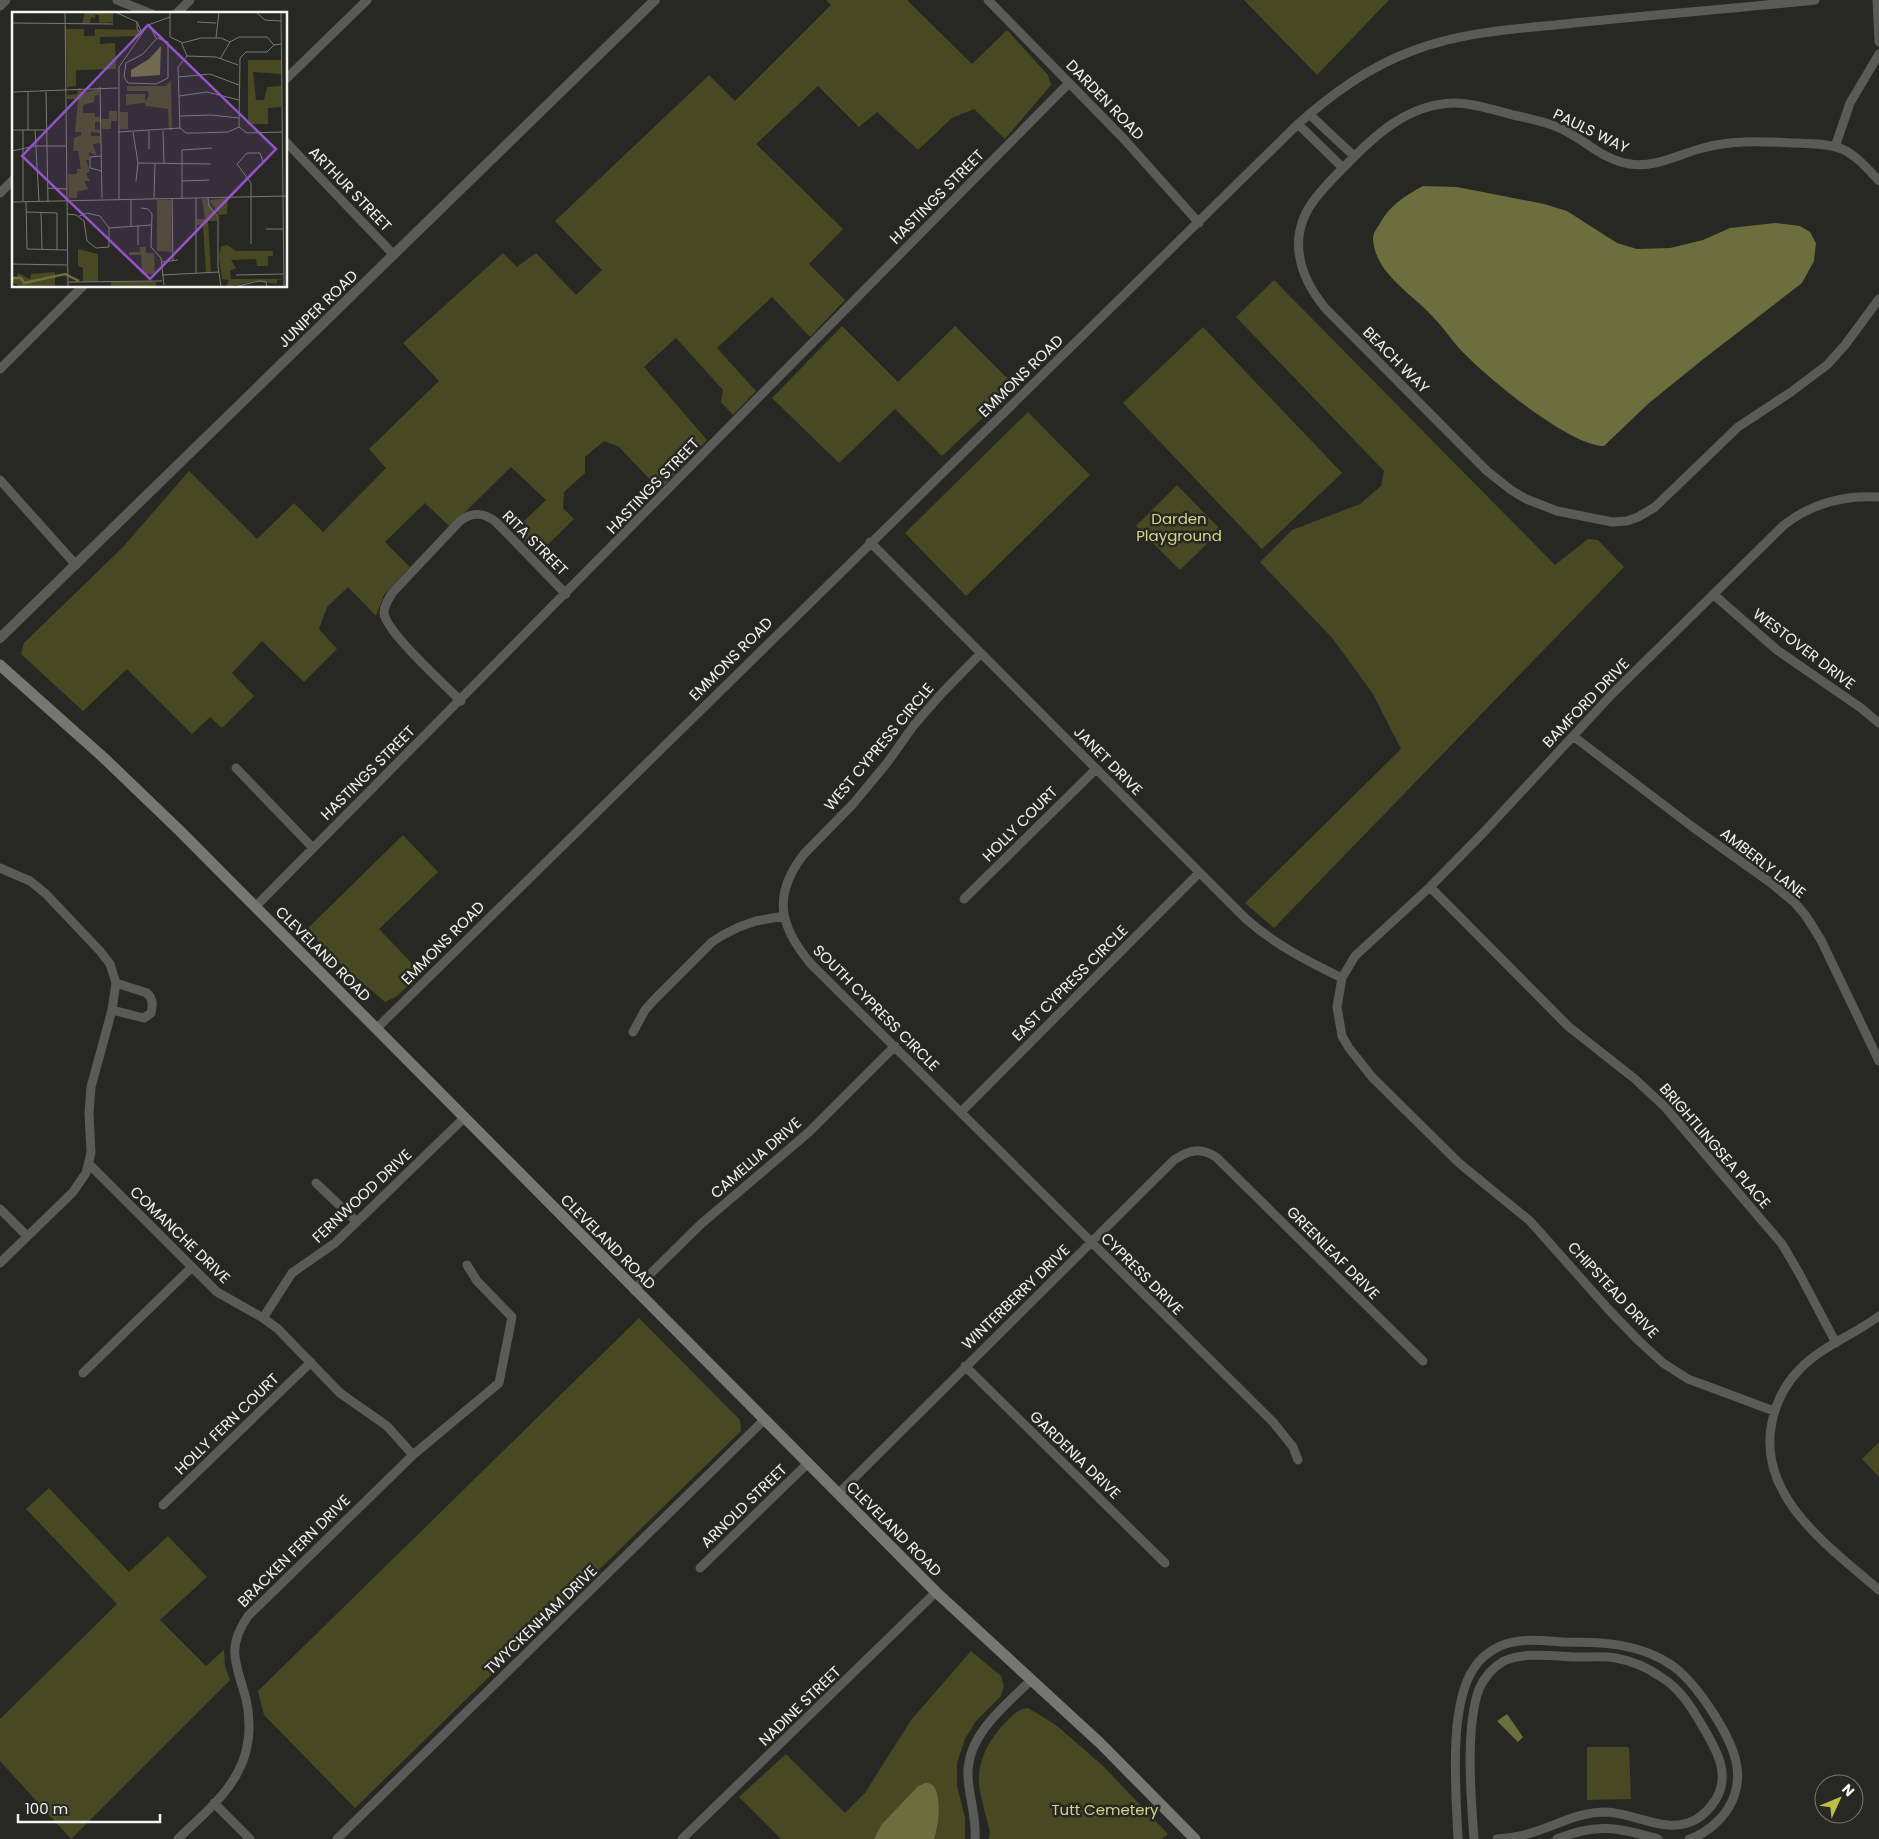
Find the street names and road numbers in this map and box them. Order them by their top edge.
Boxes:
street label: DARDEN ROAD [1062,55,1149,144]
street label: PAULS WAY [1550,103,1633,158]
street label: ARTHUR STREET [304,142,396,236]
street label: HASTINGS STREET [885,145,989,249]
street label: JUNIPER ROAD [273,265,362,352]
street label: BEACH WAY [1358,322,1435,398]
street label: EMMONS ROAD [974,330,1068,422]
street label: HASTINGS STREET [601,433,704,538]
street label: RITA STREET [498,505,573,580]
street label: WESTOVER DRIVE [1749,603,1860,694]
street label: EMMONS ROAD [684,612,777,705]
street label: BAMFORD DRIVE [1538,653,1634,752]
street label: WEST CYPRESS CIRCLE [819,678,938,815]
street label: HASTINGS STREET [316,721,420,825]
street label: JANET DRIVE [1069,722,1147,800]
street label: HOLLY COURT [977,781,1062,866]
street label: AMBERLY LANE [1716,823,1810,903]
street label: EMMONS ROAD [396,896,489,989]
street label: CLEVELAND ROAD [271,901,376,1006]
street label: EAST CYPRESS CIRCLE [1007,920,1132,1045]
street label: SOUTH CYPRESS CIRCLE [809,940,944,1075]
street label: BRIGHTLINGSEA PLACE [1655,1079,1776,1213]
street label: CAMELLIA DRIVE [706,1112,806,1203]
street label: FERNWOOD DRIVE [307,1144,416,1247]
street label: COMANCHE DRIVE [126,1181,235,1288]
street label: CLEVELAND ROAD [556,1189,661,1294]
street label: GREENLEAF DRIVE [1282,1201,1385,1304]
street label: CYPRESS DRIVE [1096,1228,1188,1320]
street label: CHIPSTEAD DRIVE [1563,1237,1664,1343]
street label: WINTERBERRY DRIVE [957,1239,1074,1354]
street label: HOLLY FERN COURT [170,1368,283,1479]
street label: GARDENIA DRIVE [1025,1406,1125,1503]
street label: ARNOLD STREET [696,1459,791,1552]
street label: CLEVELAND ROAD [842,1476,947,1581]
street label: BRACKEN FERN DRIVE [233,1490,355,1612]
street label: TWYCKENHAM DRIVE [480,1560,602,1679]
street label: NADINE STREET [754,1661,845,1750]

